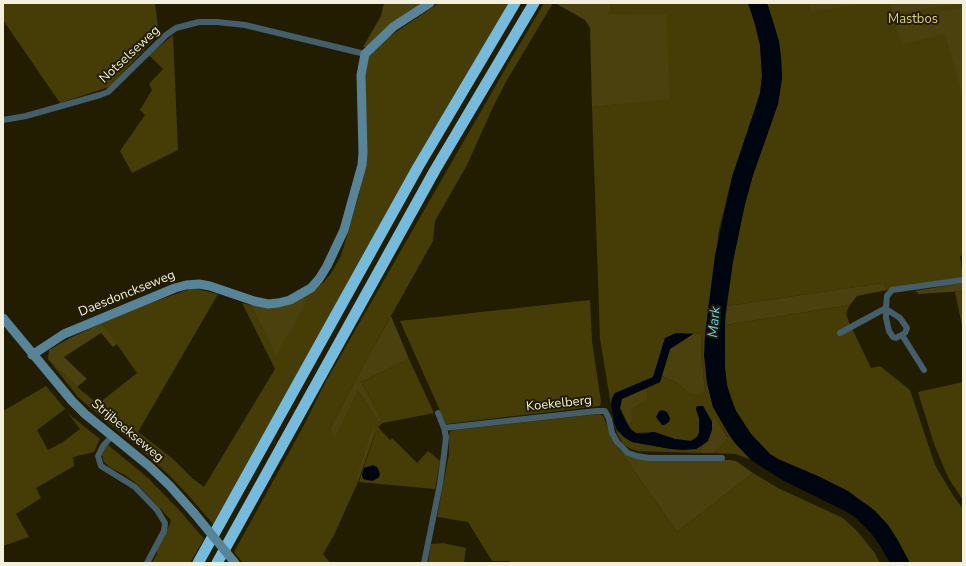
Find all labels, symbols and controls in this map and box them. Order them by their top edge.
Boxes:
park label: Mastbos [888,12,938,28]
street label: Notselseweg [97,23,163,87]
street label: Daesdonckseweg [76,268,178,320]
water label: Mark [705,306,725,338]
street label: Koekelberg [525,393,593,415]
street label: Strijbeekseweg [88,396,166,466]

